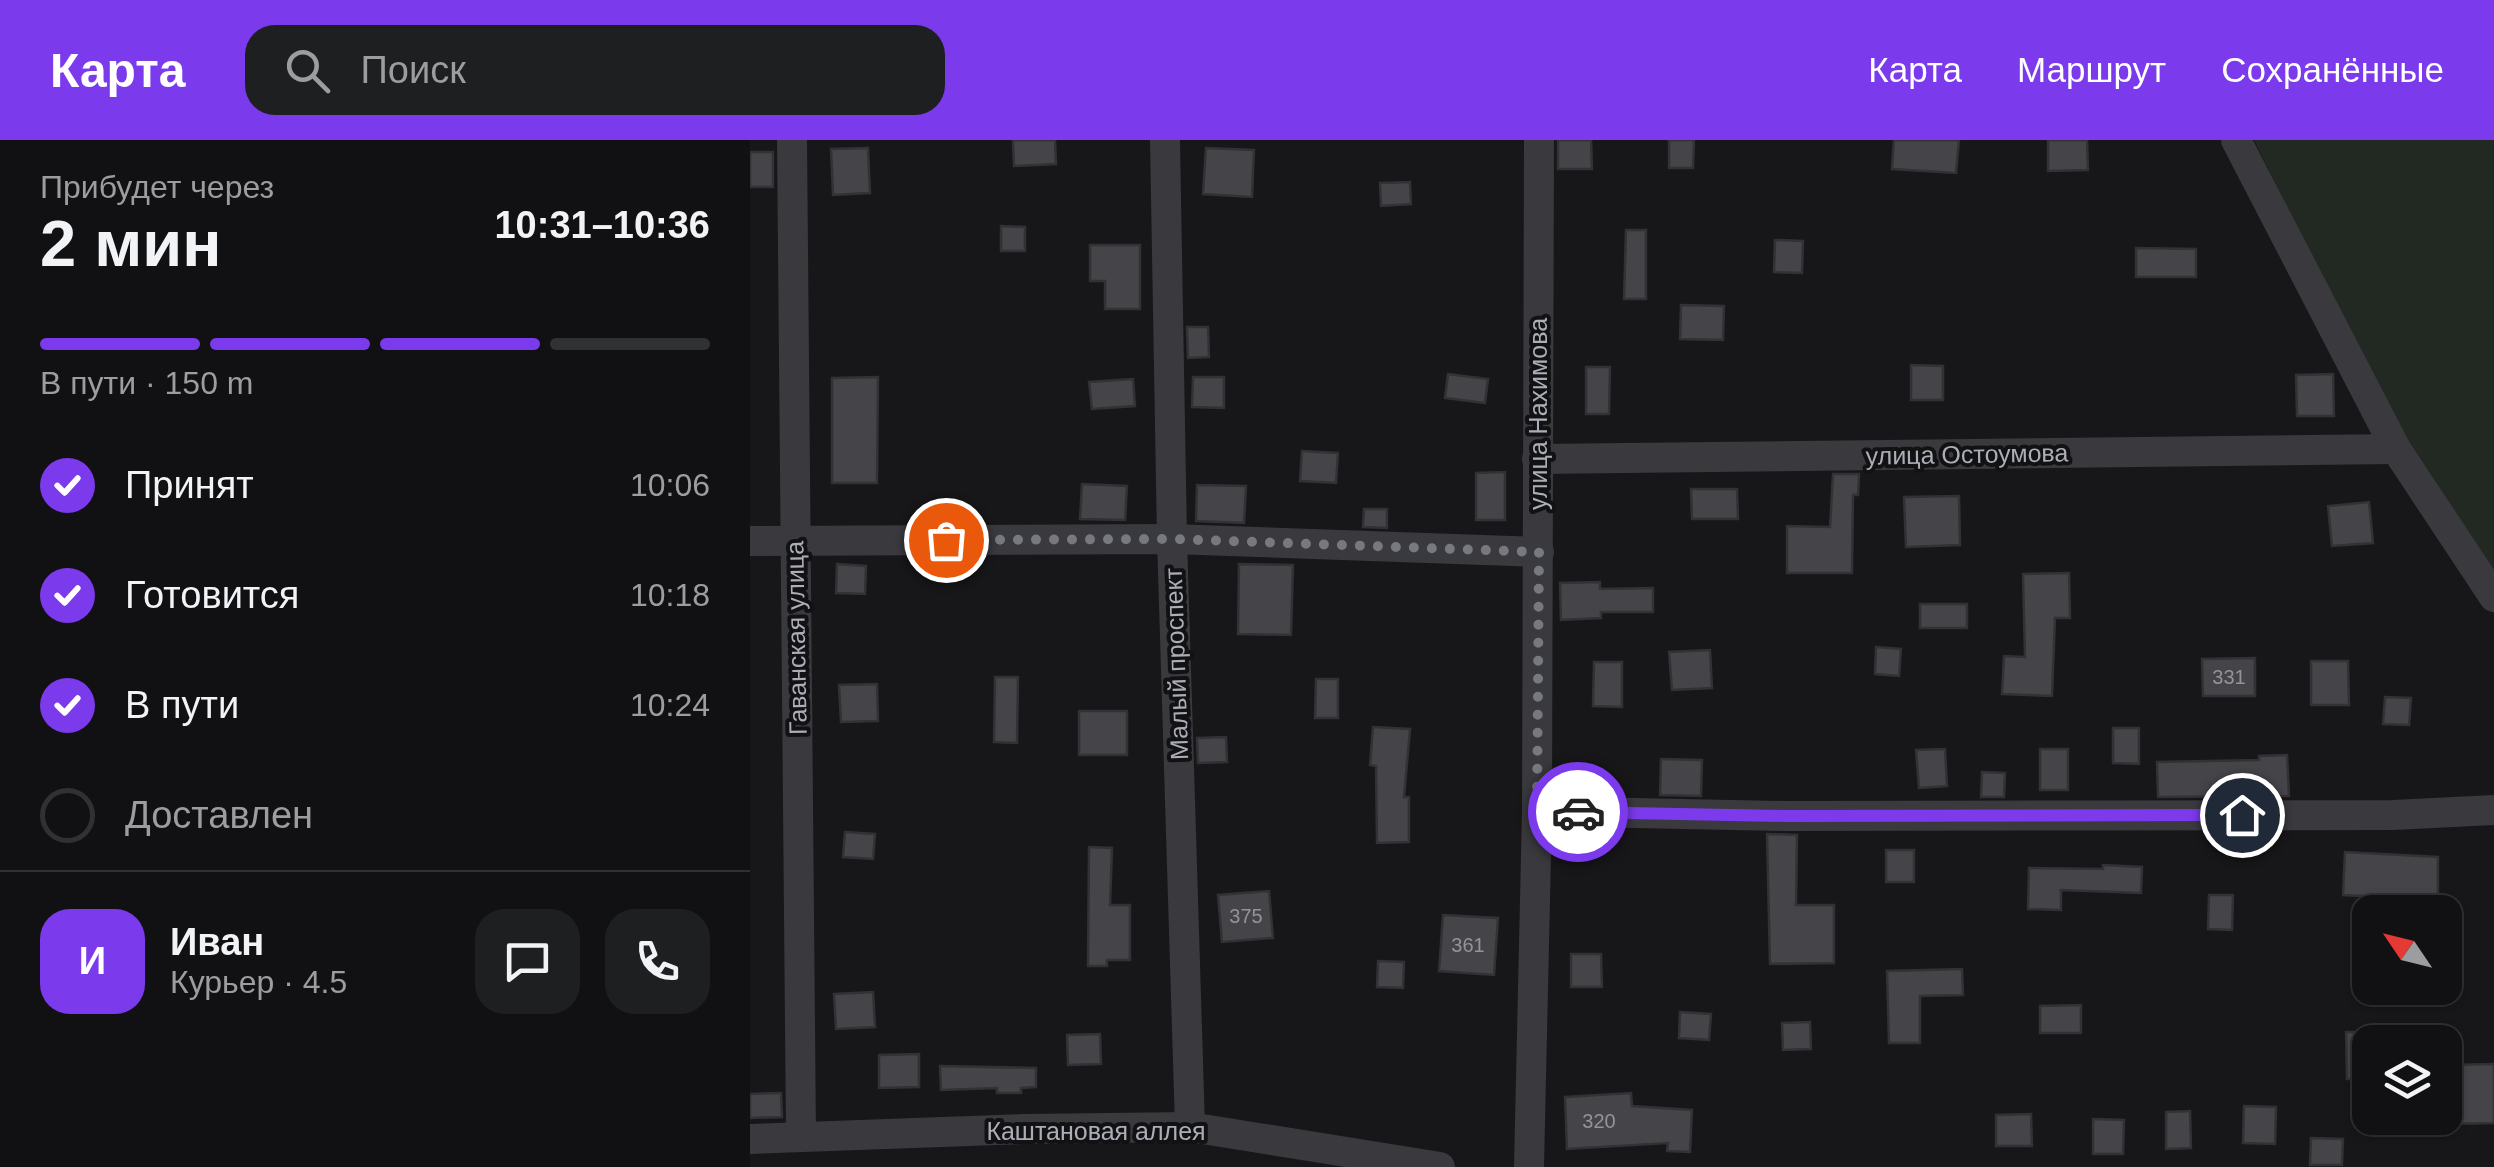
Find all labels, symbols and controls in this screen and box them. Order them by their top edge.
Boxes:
search box [245,25,945,115]
icon: search [280,43,335,98]
text: Карта [50,44,185,97]
text: Поиск [360,49,466,91]
text: Карта [1868,50,1962,89]
text: Маршрут [2017,50,2166,89]
text: Сохранённые [2221,50,2444,89]
text: Прибудет через [40,169,274,205]
text: 10:31–10:36 [494,204,710,246]
text: 2 мин [40,207,222,280]
street label: улица Нахимова [1524,318,1552,510]
text: В пути · 150 m [40,365,253,401]
street label: улица Остоумова [1865,438,2069,470]
icon: check [40,458,95,513]
text: Принят [125,464,254,506]
text: 10:06 [630,467,710,503]
pin [904,498,989,583]
icon: bag [919,513,974,568]
street label: Гаванская улица [780,541,812,735]
street label: Малый проспект [1159,567,1193,761]
icon: check [40,568,95,623]
text: Готовится [125,574,299,616]
text: 10:18 [630,577,710,613]
house number: 331 [2212,666,2246,688]
icon: check [40,678,95,733]
text: В пути [125,684,239,726]
text: 10:24 [630,687,710,723]
courier [1528,762,1628,862]
pin [2200,773,2285,858]
icon: car [1551,785,1606,840]
icon: home [2215,788,2270,843]
text: Доставлен [125,794,313,836]
north arrow [2352,895,2462,1005]
map controls [2352,895,2462,1135]
house number: 375 [1229,905,1263,927]
button: chat [475,909,580,1014]
button: phone [605,909,710,1014]
text: Иван [170,921,264,963]
house number: 361 [1451,934,1485,956]
text: И [79,940,106,982]
text: Курьер · 4.5 [170,964,347,1000]
button: layers [2352,1025,2462,1135]
house number: 320 [1582,1110,1616,1132]
street label: Каштановая аллея [986,1117,1206,1145]

